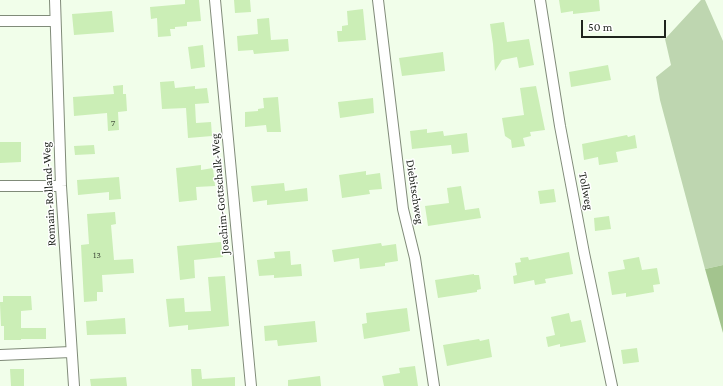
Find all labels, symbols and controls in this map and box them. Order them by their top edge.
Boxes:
scale bar [583,12,668,38]
text: 50 m [588,20,612,34]
house number: 7 [111,117,115,129]
street label: Joachim-Gottschalk-Weg [208,133,232,255]
street label: Romain-Rolland-Weg [39,141,59,247]
street label: Diebitschweg [403,159,427,225]
street label: Tollweg [576,171,596,211]
house number: 13 [93,249,101,261]

